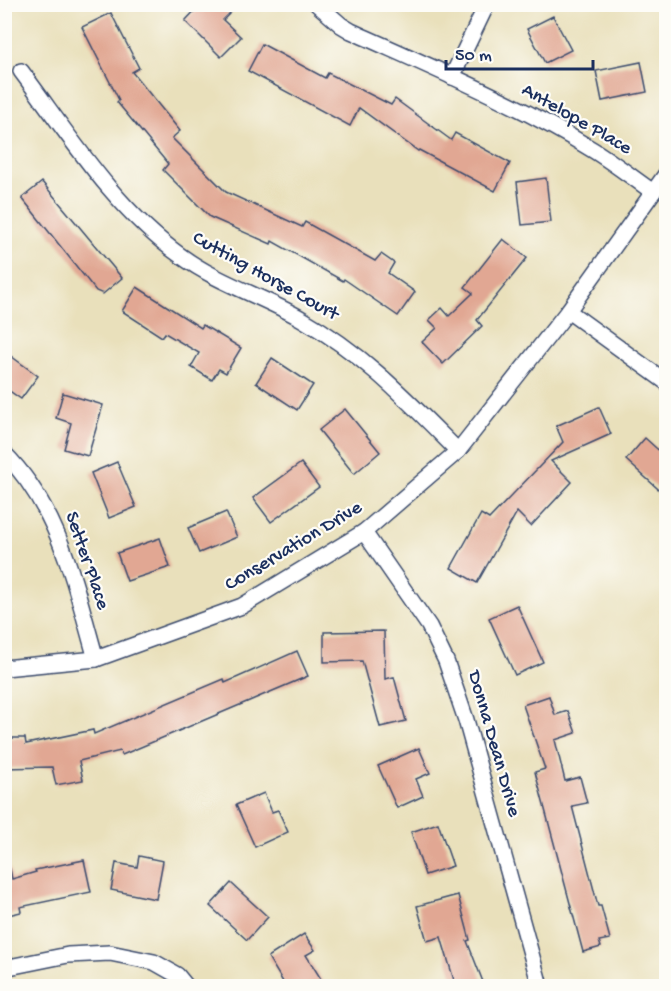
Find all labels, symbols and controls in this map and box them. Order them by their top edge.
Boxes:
scale bar [446,33,593,71]
text: 50 m [455,46,492,67]
street label: Antelope Place [517,79,636,161]
street label: Cutting Horse Court [188,227,344,328]
street label: Conservation Drive [221,497,367,597]
street label: Setter Place [59,509,114,613]
street label: Donna Dean Drive [461,667,525,820]

